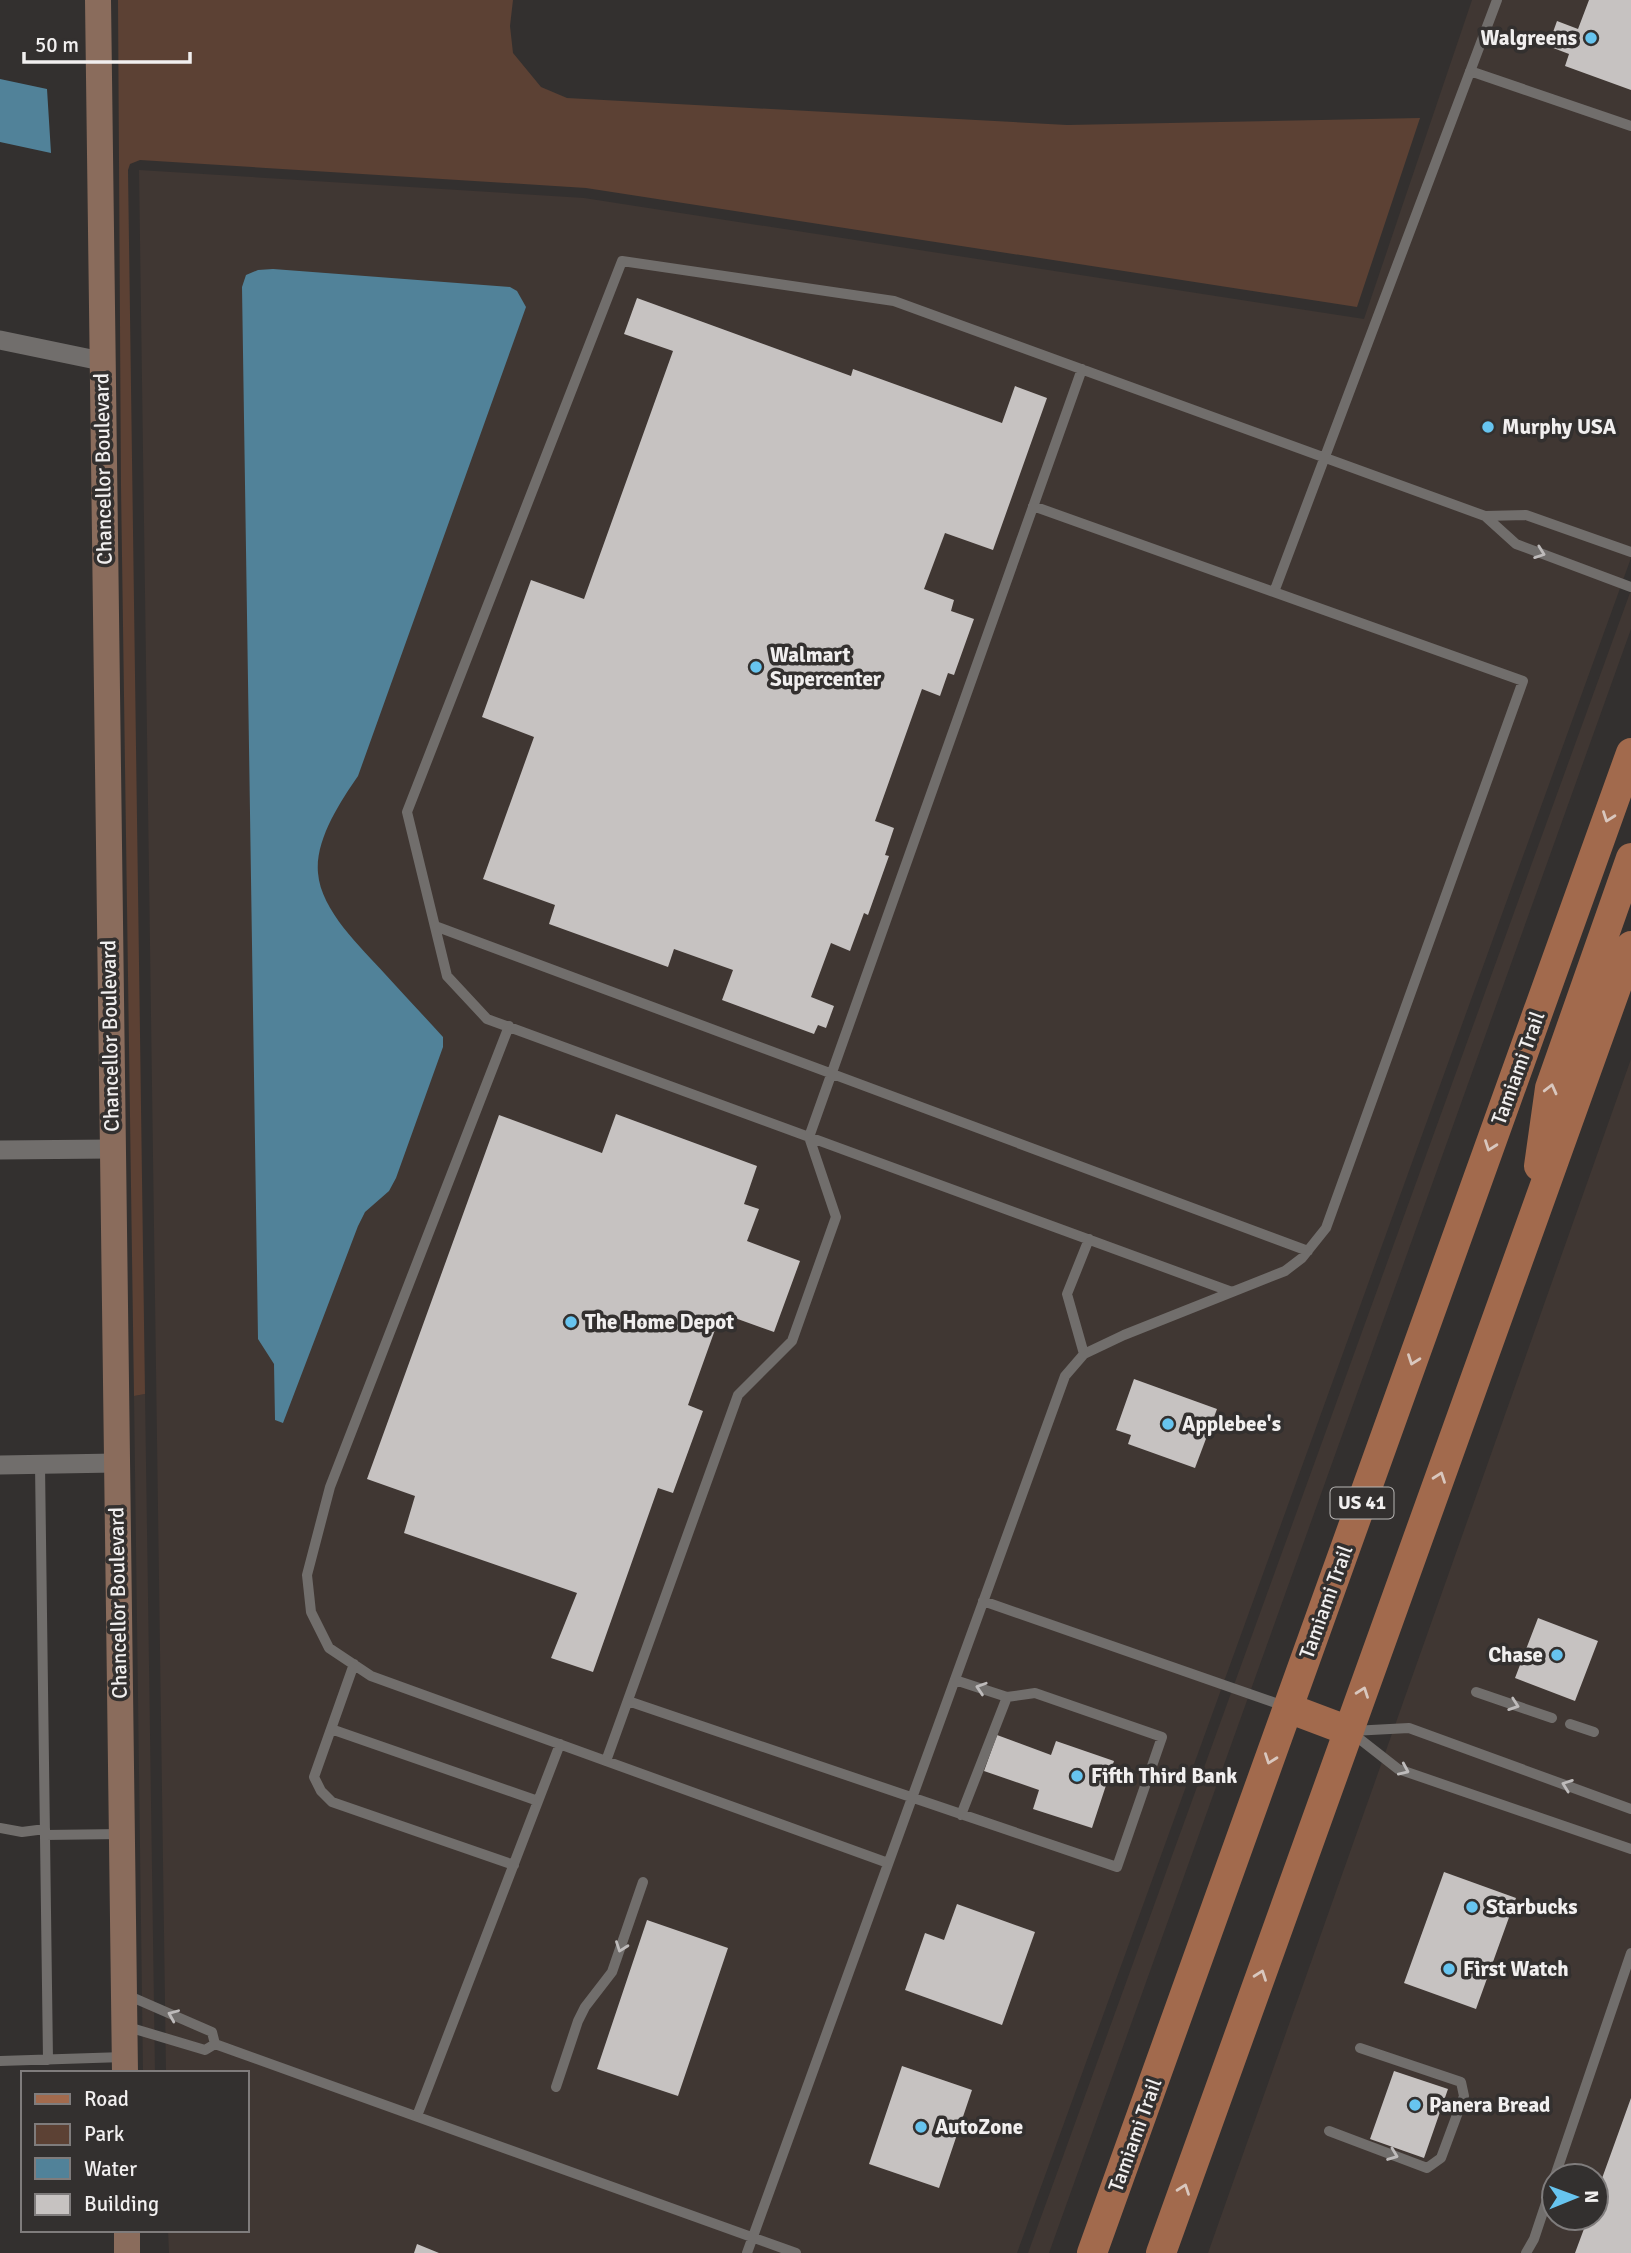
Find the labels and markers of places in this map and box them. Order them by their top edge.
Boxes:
place label: Walgreens [1481,25,1577,51]
marker: Walgreens [1583,30,1599,46]
place label: Murphy USA [1502,414,1617,440]
marker: Murphy USA [1480,419,1496,435]
place label: Walmart Supercenter [770,642,882,692]
marker: Walmart Supercenter [748,659,764,675]
place label: The Home Depot [585,1309,734,1335]
marker: The Home Depot [563,1314,579,1330]
place label: Applebee's [1182,1411,1281,1437]
marker: Applebee's [1160,1416,1176,1432]
place label: Chase [1488,1642,1543,1668]
marker: Chase [1549,1647,1565,1663]
place label: Fifth Third Bank [1091,1763,1237,1789]
marker: Fifth Third Bank [1069,1768,1085,1784]
place label: Starbucks [1486,1894,1578,1920]
marker: Starbucks [1464,1899,1480,1915]
place label: First Watch [1463,1956,1569,1982]
marker: First Watch [1441,1961,1457,1977]
place label: Panera Bread [1429,2092,1550,2118]
marker: Panera Bread [1407,2097,1423,2113]
place label: AutoZone [935,2114,1023,2140]
marker: AutoZone [913,2119,929,2135]

